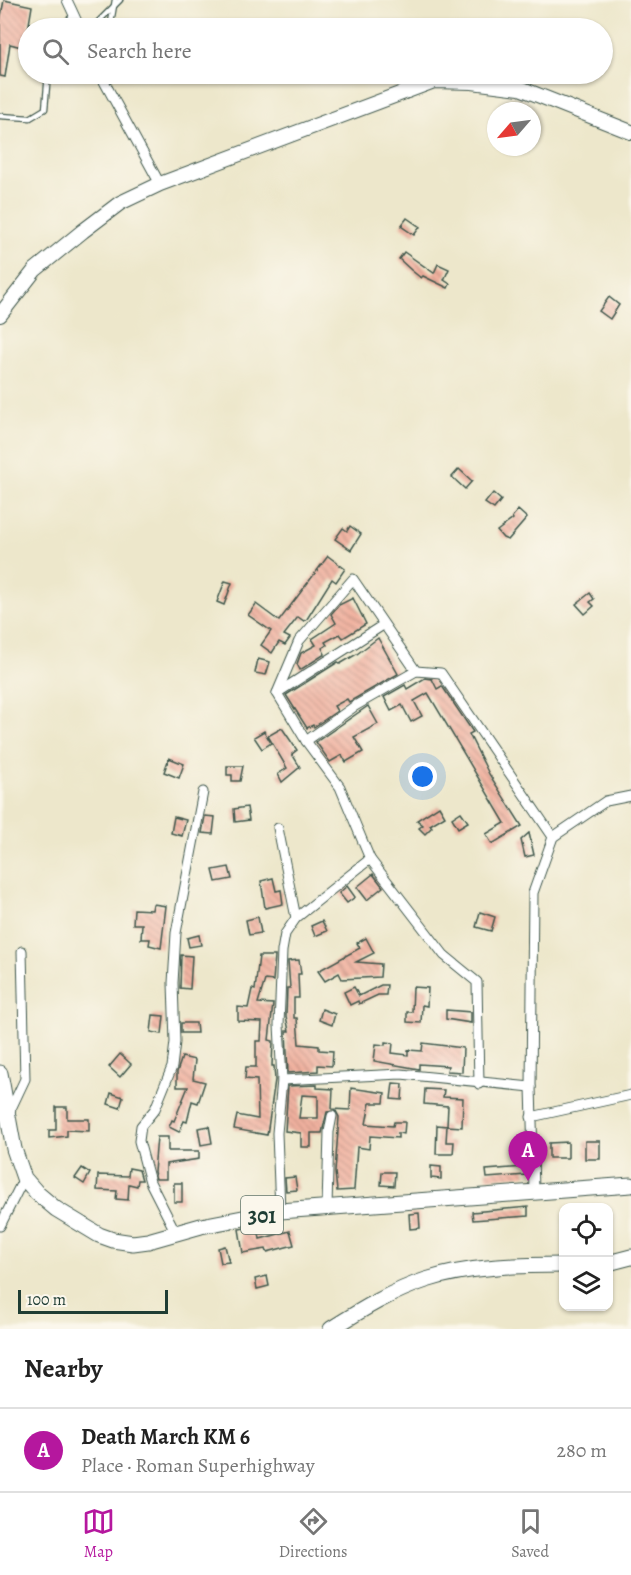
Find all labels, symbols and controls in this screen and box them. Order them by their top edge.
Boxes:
search box [18,18,613,84]
icon: search [39,35,72,68]
text: Search here [87,36,192,66]
north arrow [487,102,541,156]
your location [408,762,437,791]
pin: A [508,1132,548,1181]
road number: 301 [241,1196,283,1234]
map controls [559,1203,613,1311]
button: locate [559,1203,613,1257]
button: layers [559,1257,613,1311]
scale bar [18,1287,168,1314]
text: 100 m [27,1289,66,1311]
text: Nearby [24,1351,103,1386]
text: Death March KM 6 [81,1422,250,1452]
text: A [37,1437,50,1464]
text: 280 m [557,1437,607,1464]
text: Place · Roman Superhighway [81,1452,315,1479]
tab: Map [82,1505,115,1563]
tab: Directions [279,1505,347,1563]
tab: Saved [511,1505,549,1563]

